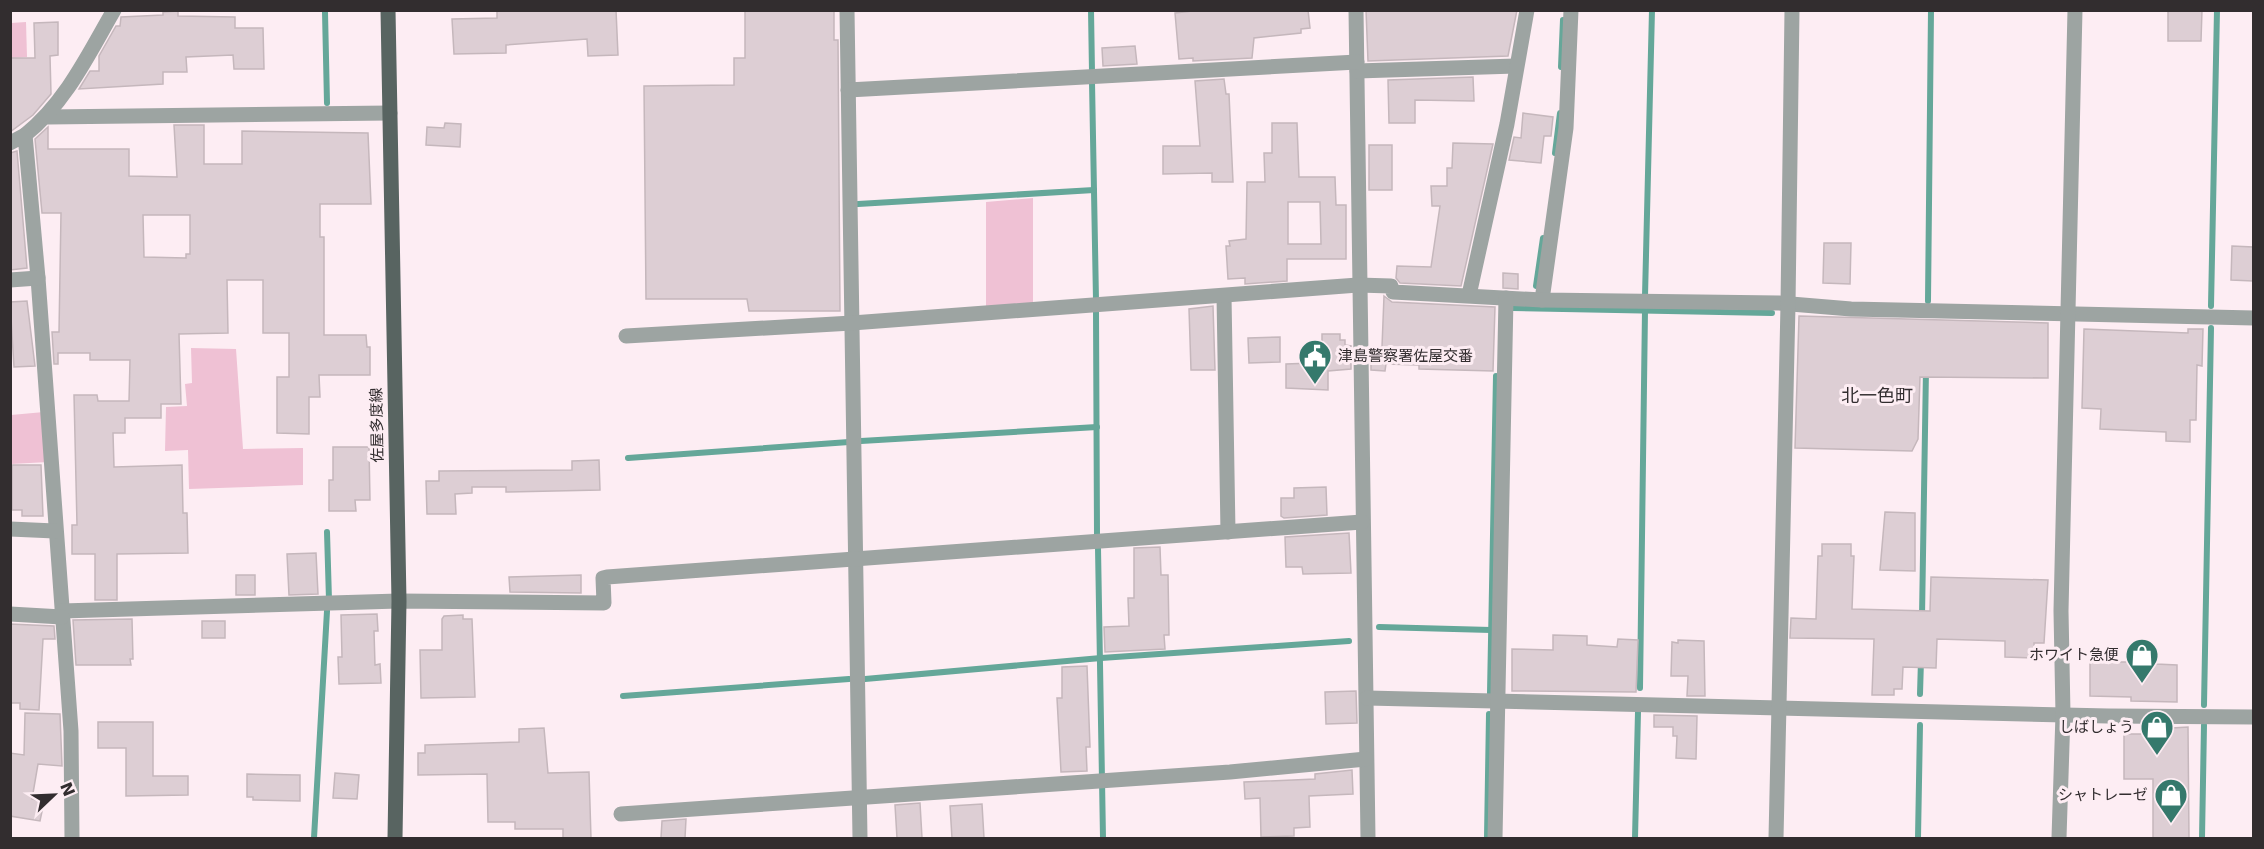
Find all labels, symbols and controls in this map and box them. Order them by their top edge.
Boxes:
public building icon: 津島警察署佐屋交番 [1297,338,1333,385]
place label: 津島警察署佐屋交番 [1338,347,1473,365]
district label: 北一色町 [1841,385,1913,406]
street label: 佐屋多度線 [367,387,387,463]
shop icon: ホワイト急便 [2124,637,2160,684]
place label: ホワイト急便 [2029,646,2119,664]
shop icon: しばしょう [2139,709,2175,756]
place label: しばしょう [2059,718,2134,736]
north arrow [24,765,84,825]
shop icon: シャトレーゼ [2153,777,2189,824]
text: N [56,779,79,799]
place label: シャトレーゼ [2058,786,2148,804]

